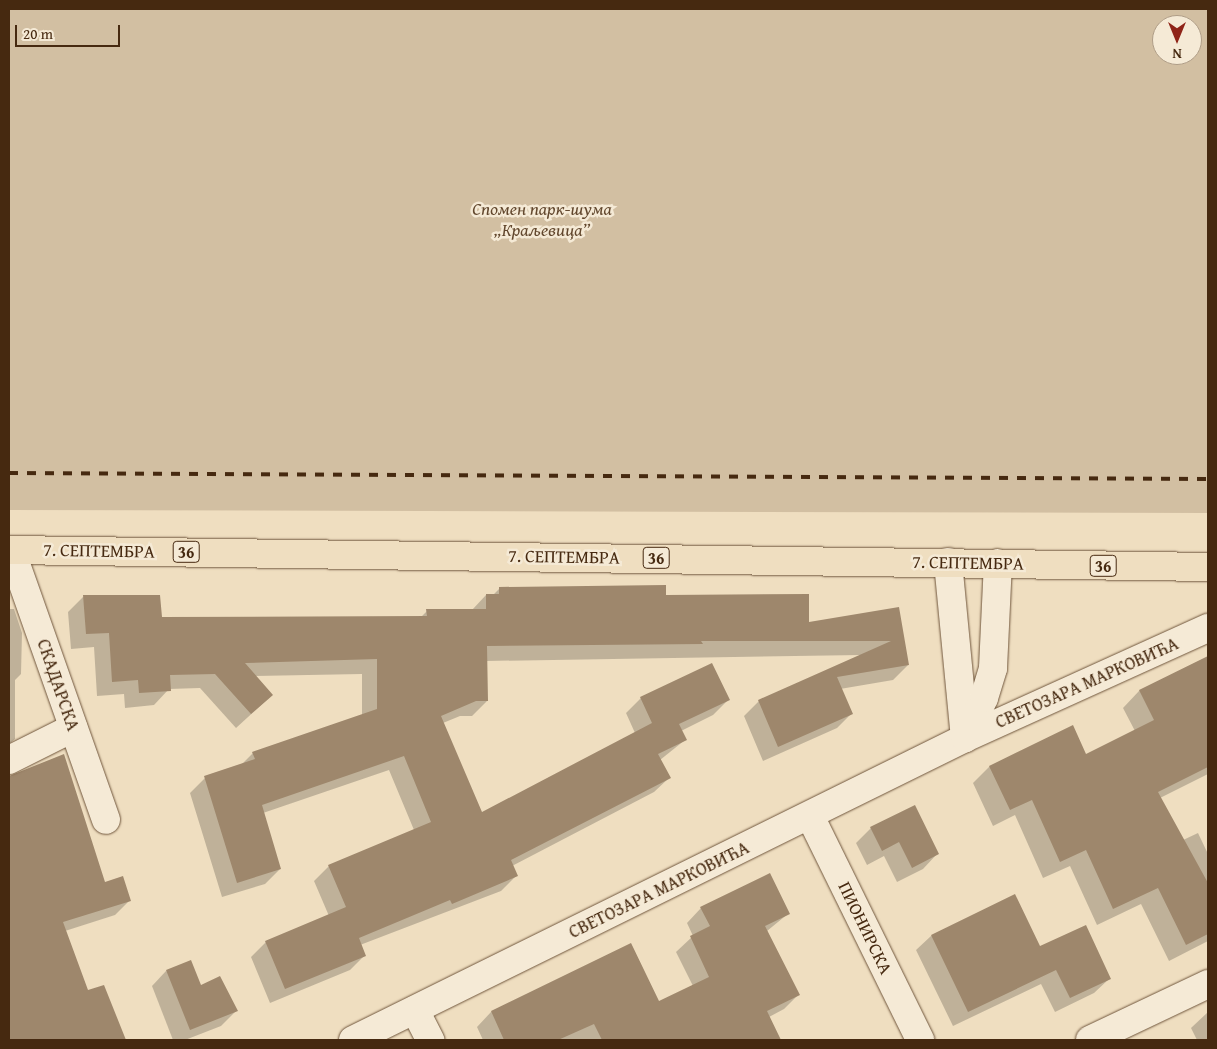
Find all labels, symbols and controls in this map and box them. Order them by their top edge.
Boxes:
scale bar [18,15,122,47]
north arrow [1152,15,1202,65]
text: 20 m [23,23,53,44]
text: N [1172,44,1182,64]
park label: Спомен парк-шума „Краљевица” [472,199,612,242]
road number: 36 [172,538,200,566]
street label: 7. СЕПТЕМБРА [43,539,155,563]
road number: 36 [642,544,670,572]
street label: 7. СЕПТЕМБРА [508,545,620,569]
street label: 7. СЕПТЕМБРА [912,551,1024,575]
road number: 36 [1089,552,1117,580]
street label: СВЕТОЗАРА МАРКОВИЋА [992,633,1182,733]
street label: СКАДАРСКА [32,636,84,734]
street label: СВЕТОЗАРА МАРКОВИЋА [565,837,753,943]
street label: ПИОНИРСКА [833,878,897,978]

